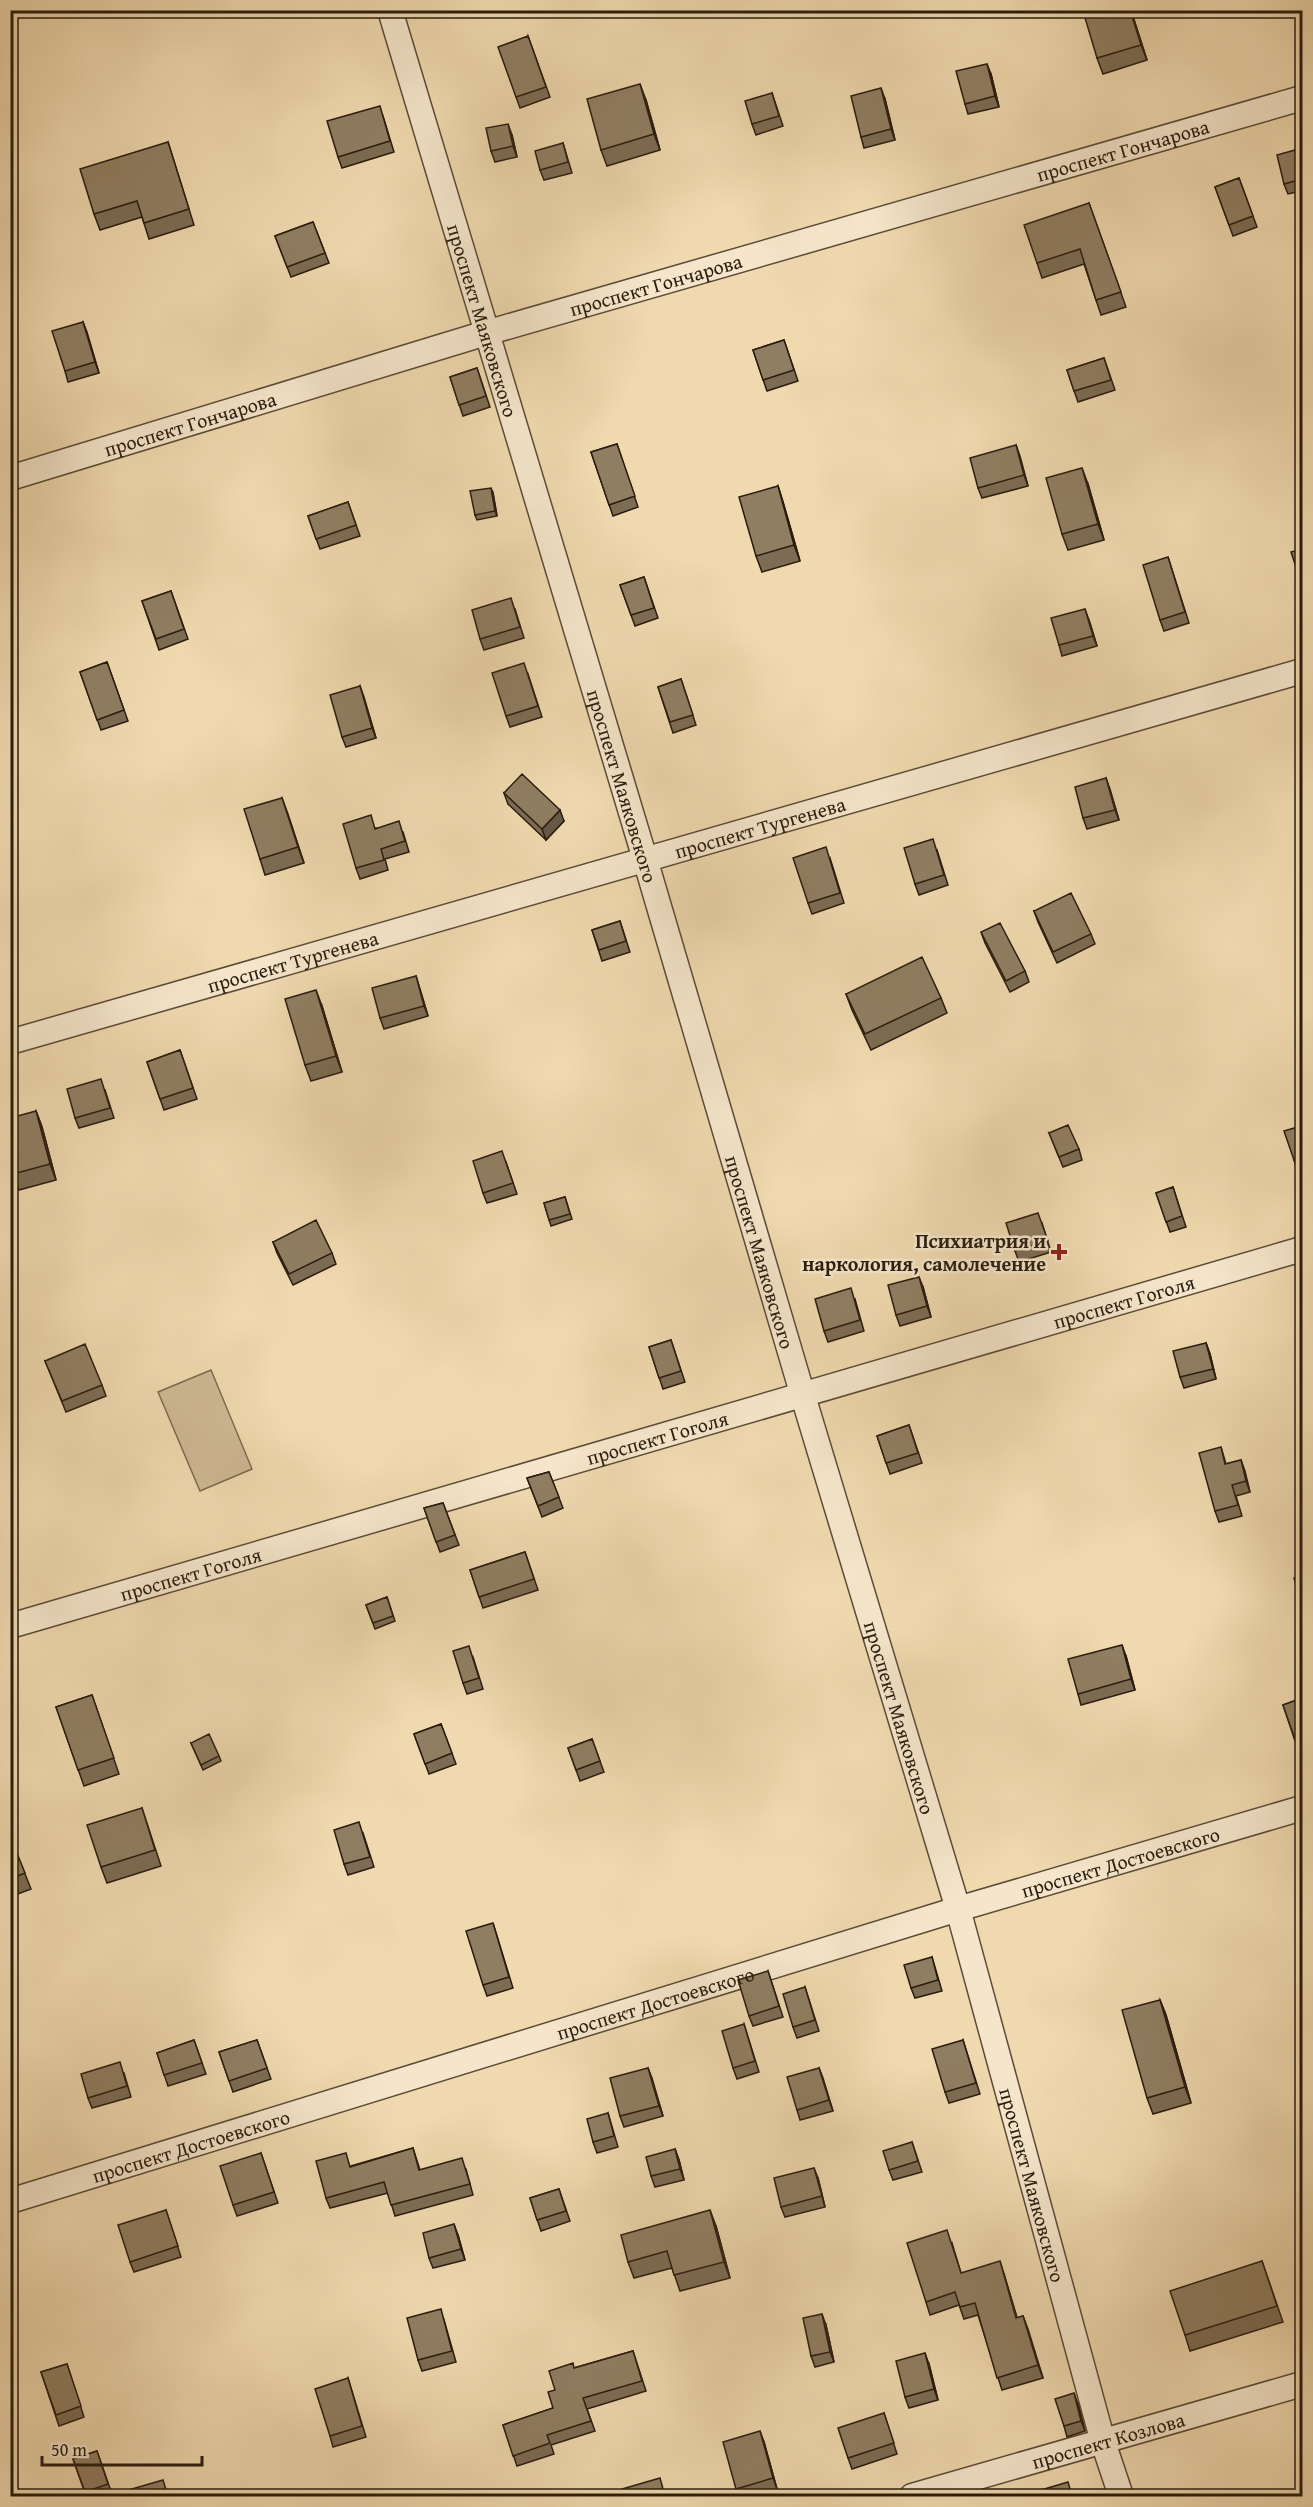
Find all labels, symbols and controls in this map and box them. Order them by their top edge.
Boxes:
street label: проспект Гончарова [1033,111,1213,188]
street label: проспект Маяковского [440,220,526,420]
street label: проспект Гончарова [566,245,746,323]
street label: проспект Гончарова [100,383,280,463]
street label: проспект Маяковского [580,686,666,886]
street label: проспект Тургенева [671,788,849,865]
street label: проспект Тургенева [204,922,382,999]
street label: проспект Маяковского [718,1152,803,1352]
place label: Психиатрия и наркология, самолечение [802,1226,1046,1278]
marker: Психиатрия и наркология, самолечение [1050,1243,1068,1261]
street label: проспект Гоголя [1049,1267,1198,1335]
street label: проспект Гоголя [583,1403,731,1472]
street label: проспект Гоголя [116,1539,265,1608]
street label: проспект Маяковского [857,1617,943,1818]
street label: проспект Достоевского [1017,1819,1223,1904]
street label: проспект Достоевского [553,1958,758,2046]
street label: проспект Маяковского [993,2084,1073,2285]
street label: проспект Достоевского [88,2101,293,2189]
street label: проспект Козлова [1028,2404,1189,2475]
scale bar [42,2429,202,2467]
text: 50 m [51,2436,87,2463]

